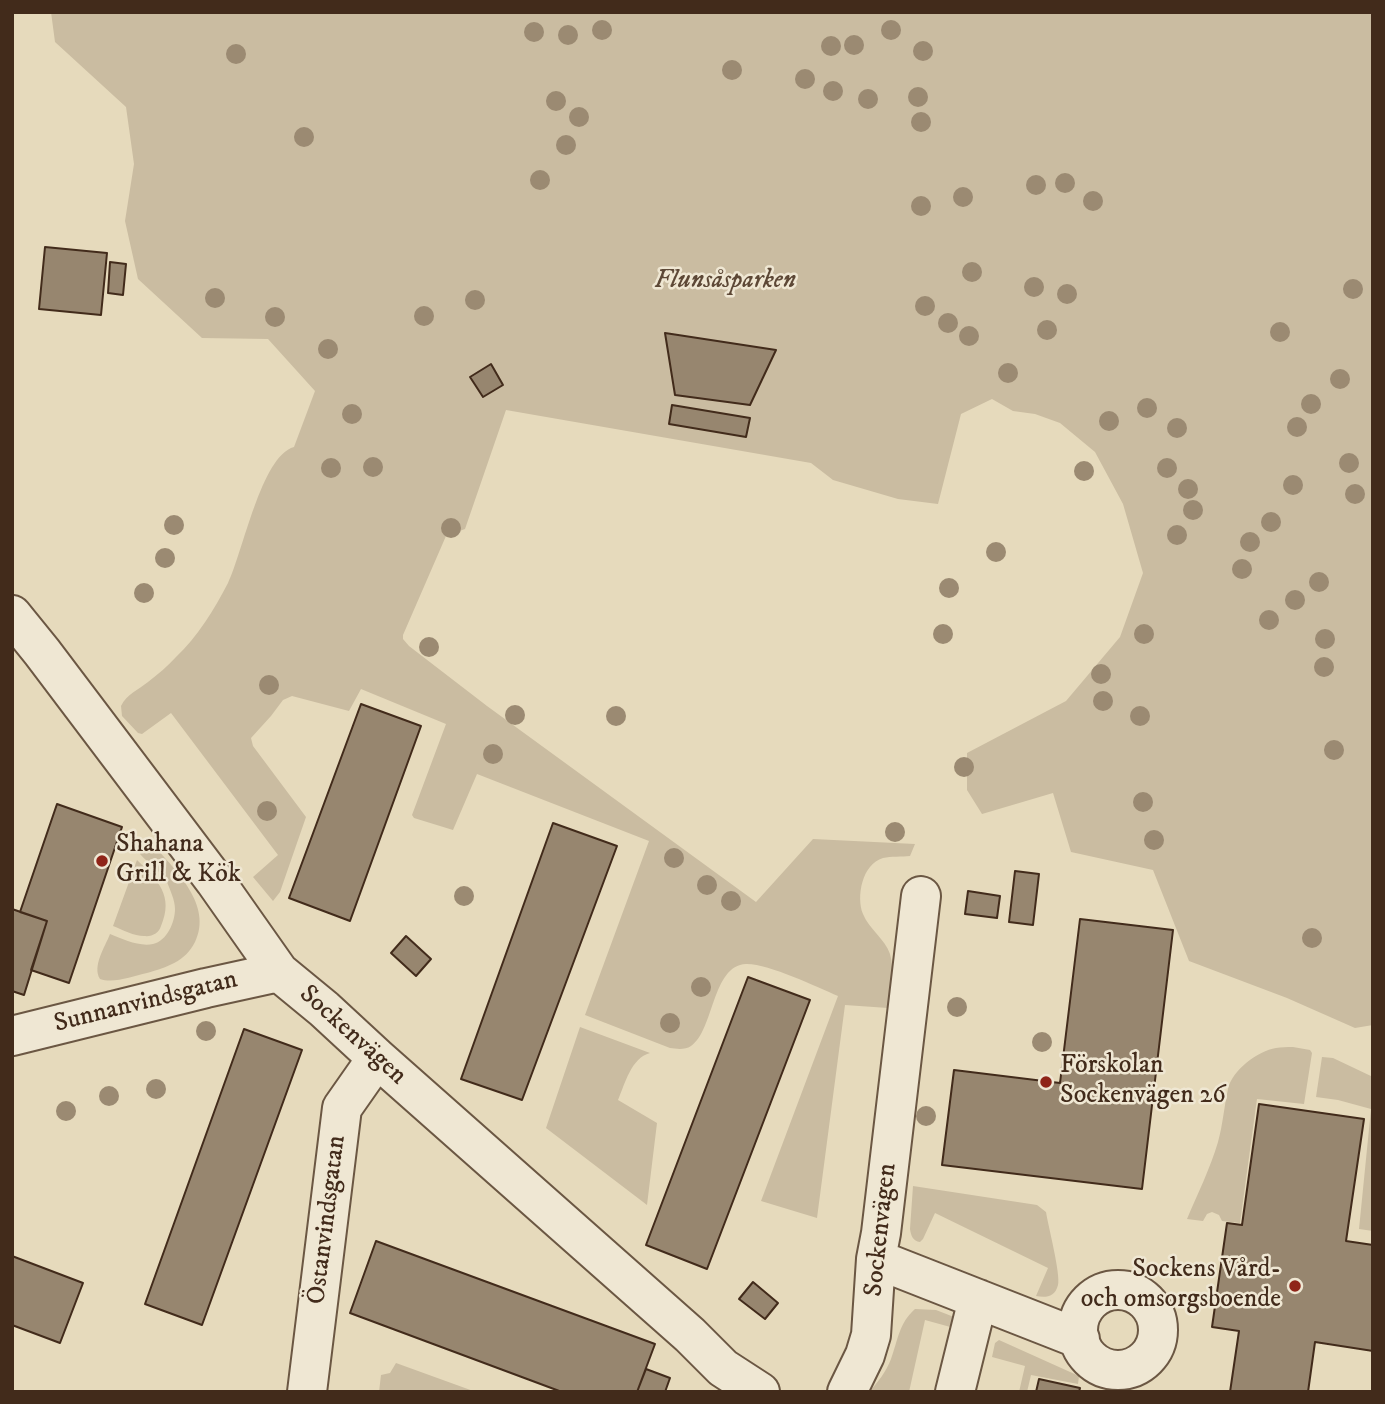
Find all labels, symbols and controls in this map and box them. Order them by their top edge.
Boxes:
park label: Flunsåsparken [654,266,796,298]
place label: Shahana Grill & Kök [116,830,241,892]
marker: Shahana Grill & Kök [94,853,110,869]
street label: Sunnanvindsgatan [51,965,241,1041]
street label: Sockenvägen [292,980,412,1092]
place label: Förskolan Sockenvägen 26 [1060,1051,1226,1112]
marker: Förskolan Sockenvägen 26 [1038,1074,1054,1090]
street label: Östanvindsgatan [302,1134,354,1306]
street label: Sockenvägen [859,1162,905,1298]
place label: Sockens Vård- och omsorgsboende [1081,1255,1281,1316]
marker: Sockens Vård- och omsorgsboende [1287,1278,1303,1294]

